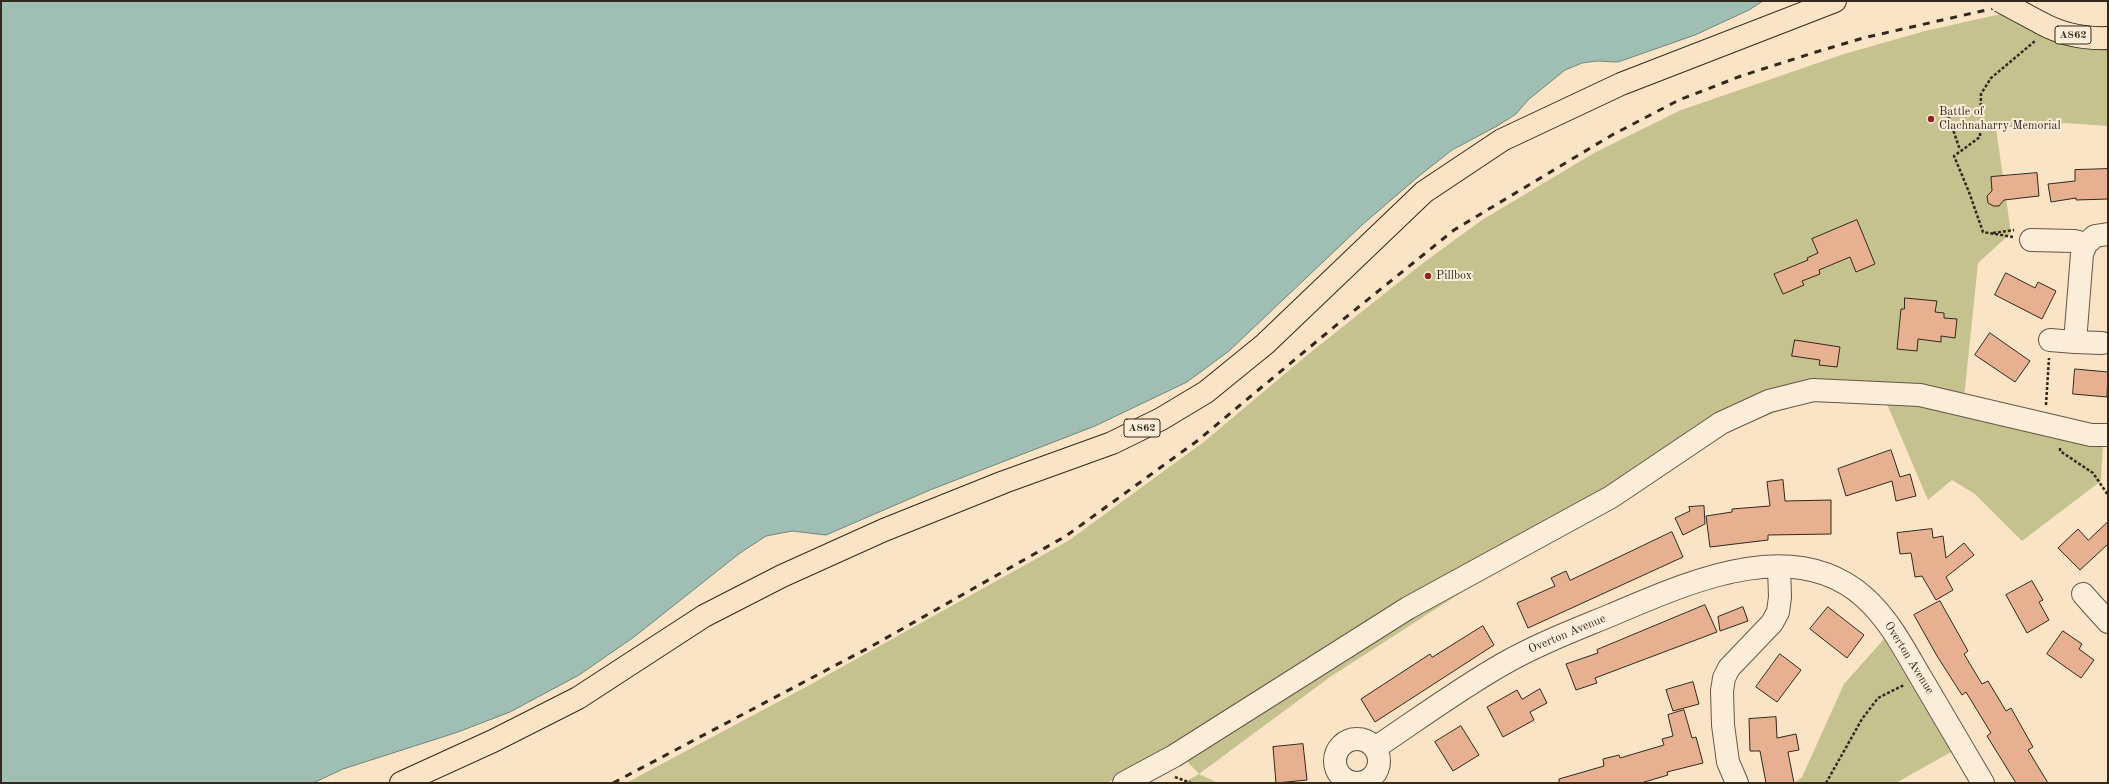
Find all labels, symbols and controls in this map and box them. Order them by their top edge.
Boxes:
road number: A862 [2055,26,2091,44]
place label: Battle of Clachnaharry Memorial [1939,105,2061,133]
marker: Battle of Clachnaharry Memorial [1926,114,1936,124]
place label: Pillbox [1436,269,1472,283]
marker: Pillbox [1423,271,1433,281]
road number: A862 [1124,419,1160,437]
street label: Overton Avenue [1526,611,1608,657]
street label: Overton Avenue [1881,619,1937,697]

